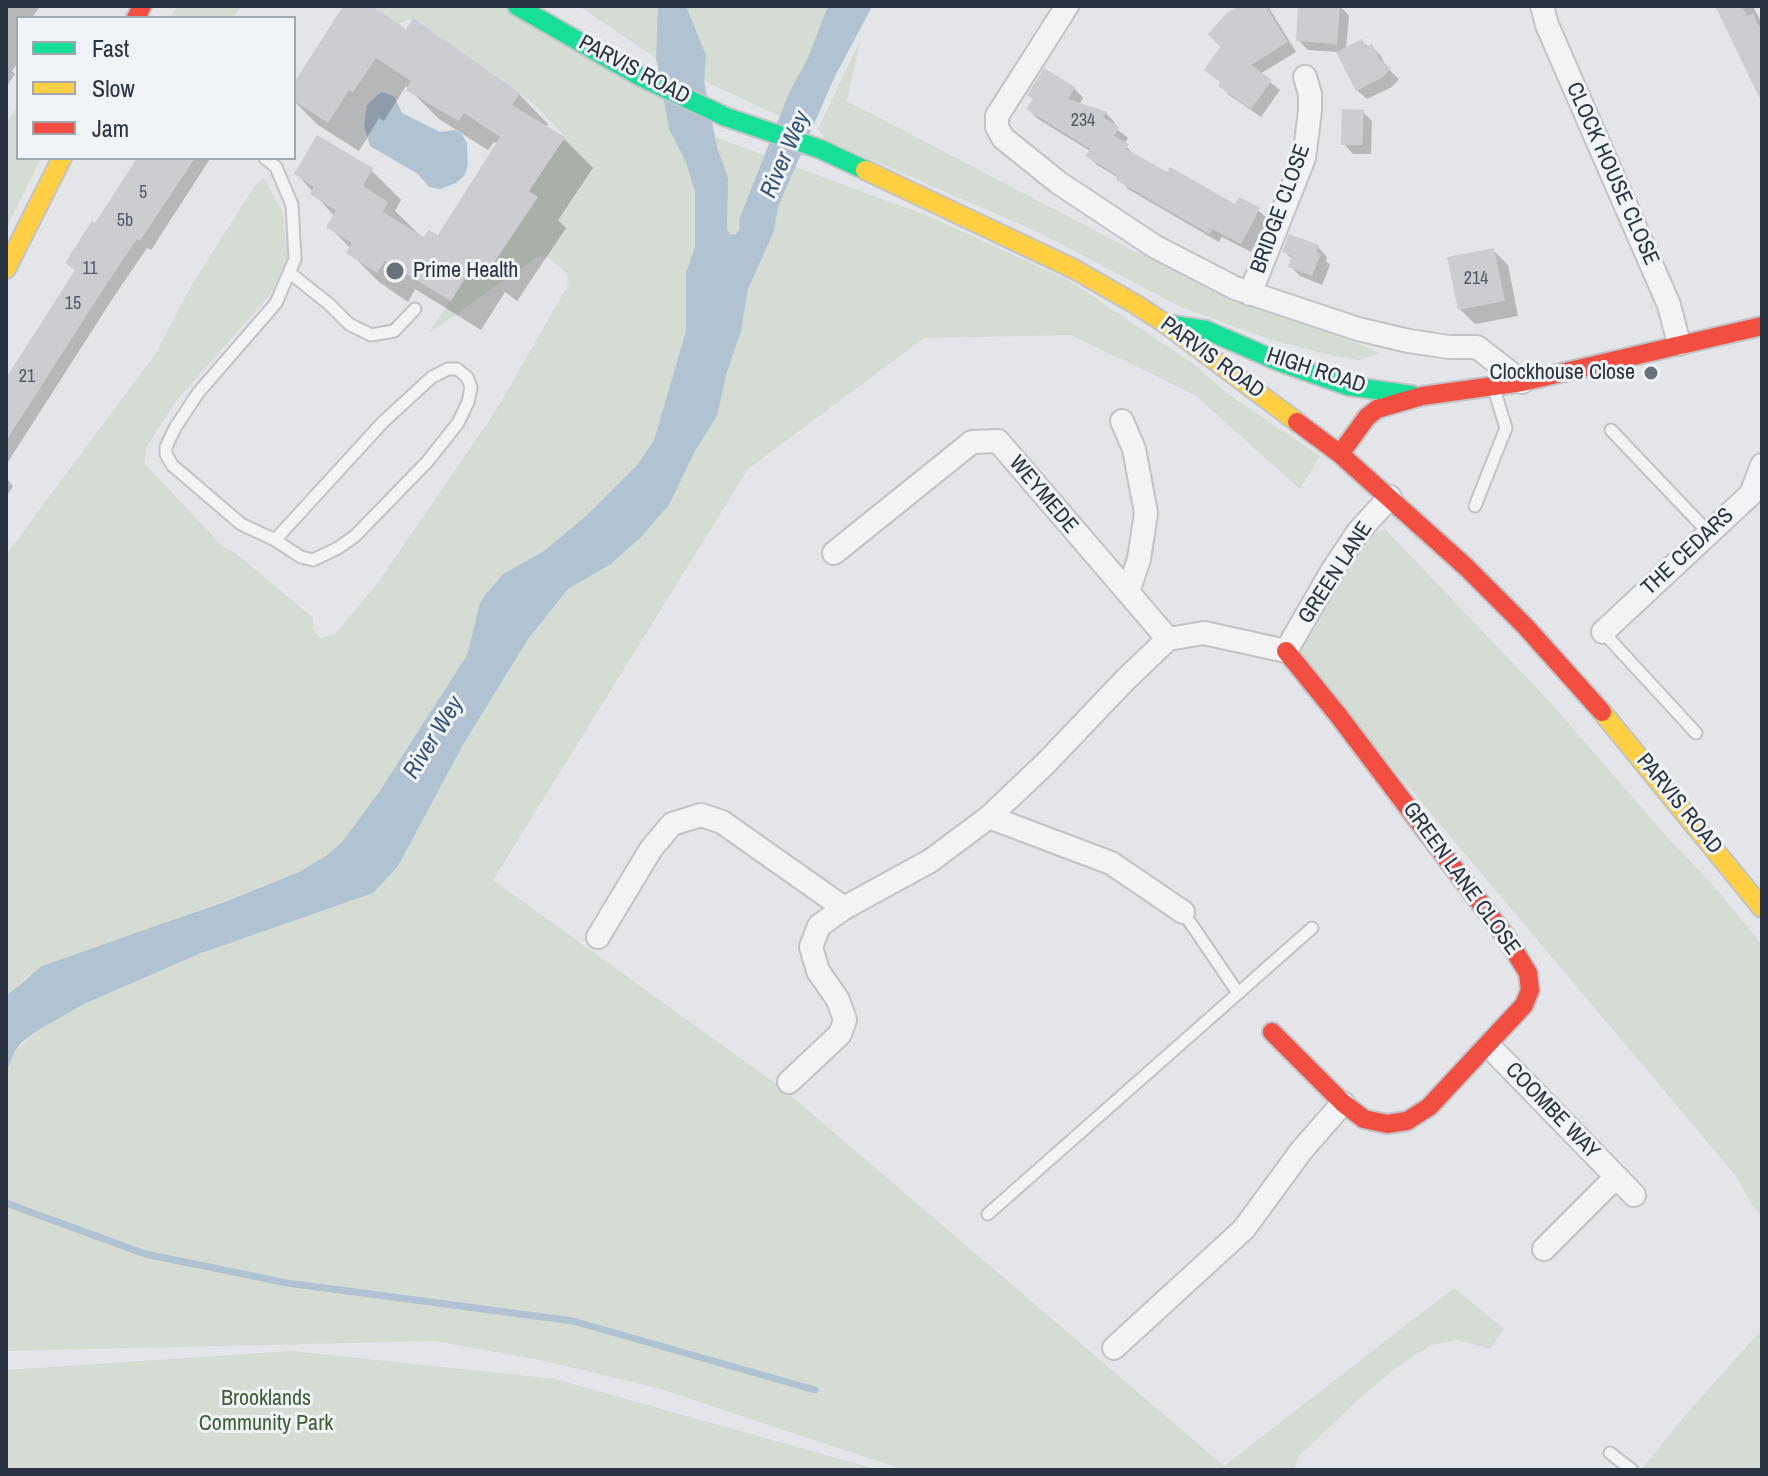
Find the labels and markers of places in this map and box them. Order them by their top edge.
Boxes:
place label: Prime Health [413,258,518,284]
marker: Prime Health [384,260,406,282]
place label: Clockhouse Close [1490,360,1635,386]
marker: Clockhouse Close [1642,364,1660,382]

